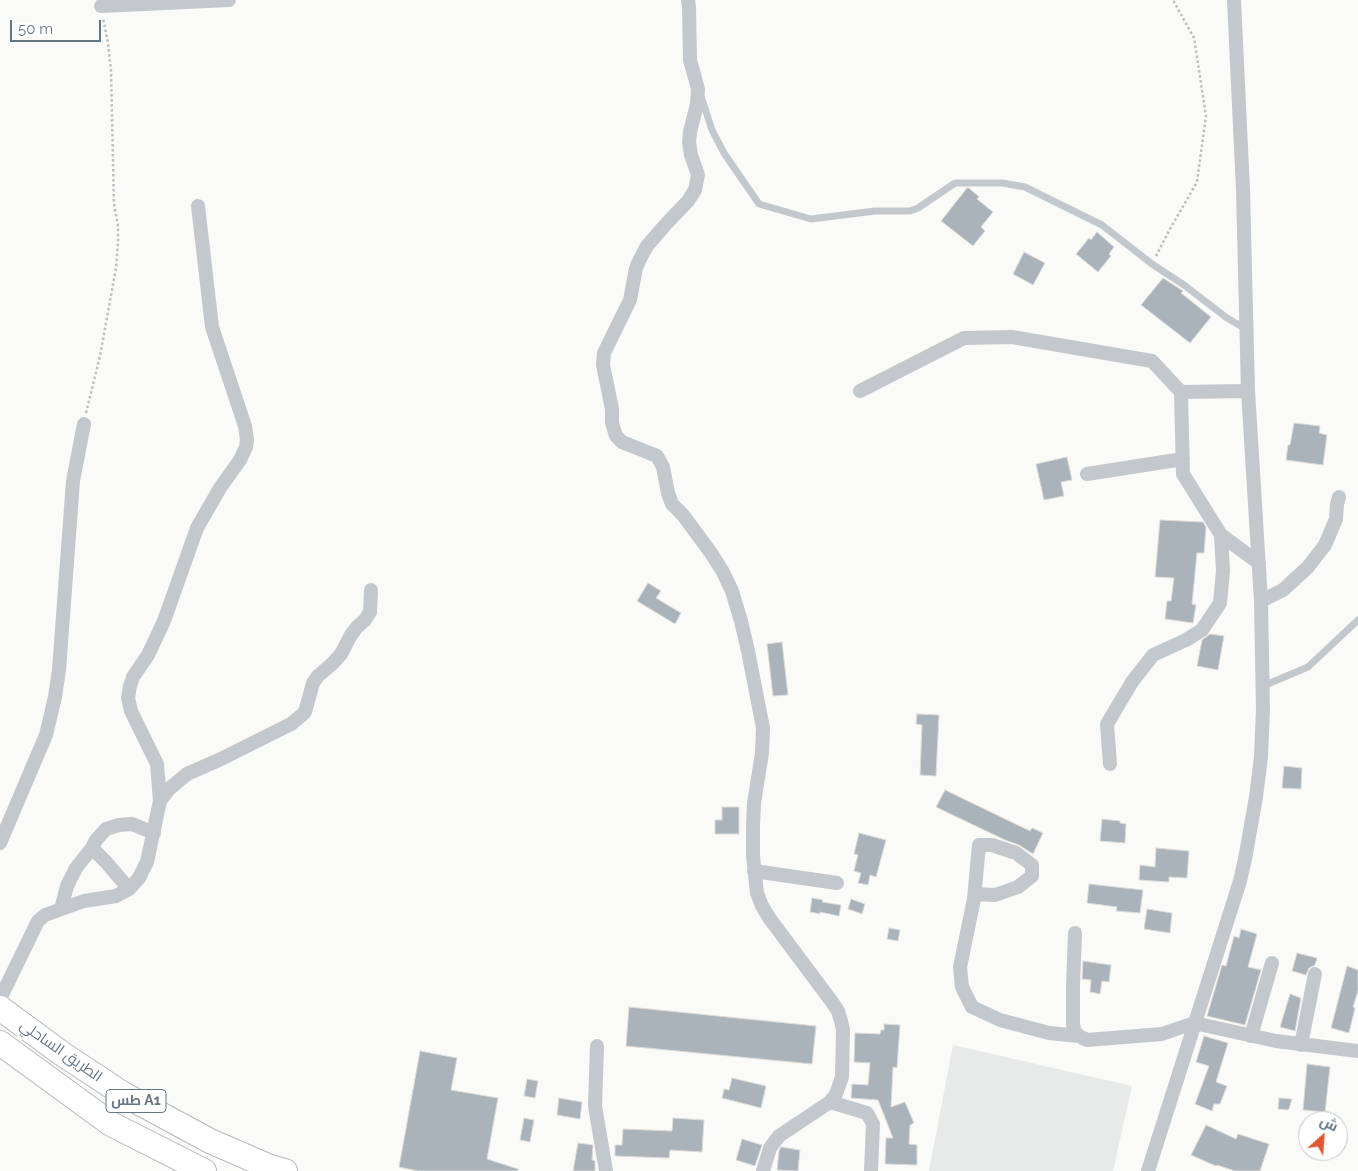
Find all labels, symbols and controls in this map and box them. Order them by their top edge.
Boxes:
scale bar [12,10,104,42]
text: 50 m [18,20,53,38]
street label: الطريق الساحلي [17,1016,105,1086]
road number: طس A1 [106,1090,166,1112]
north arrow [1298,1111,1348,1161]
text: ش [1318,1112,1341,1135]

